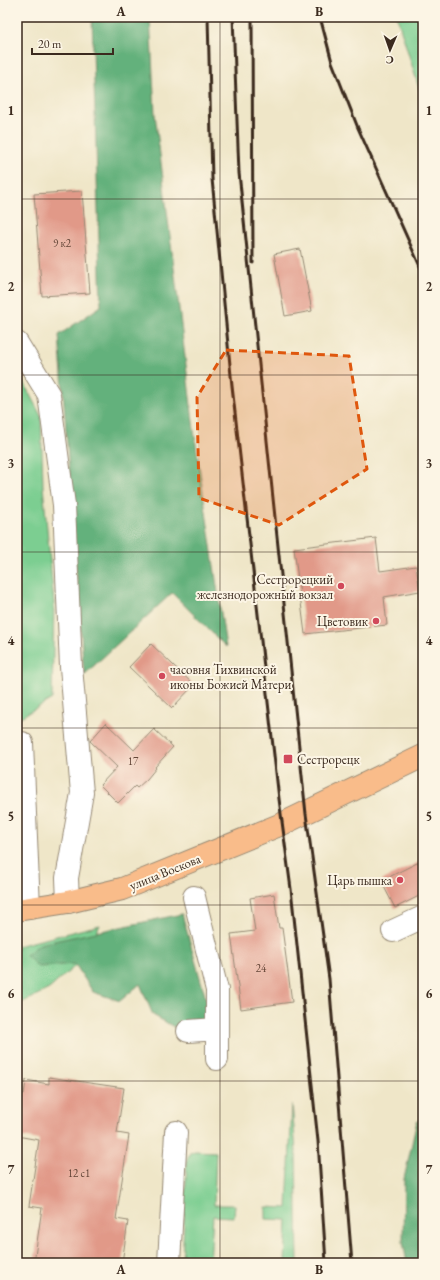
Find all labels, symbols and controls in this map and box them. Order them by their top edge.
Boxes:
text: A [115,3,126,20]
text: B [315,3,323,20]
scale bar [32,30,113,56]
north arrow [370,30,410,70]
text: 20 m [38,36,62,52]
text: С [385,53,394,67]
text: 1 [8,102,15,119]
text: 1 [426,102,433,119]
house number: 9 к2 [53,236,72,250]
text: 2 [8,278,15,295]
text: 2 [426,278,433,295]
text: 3 [8,455,15,472]
text: 3 [426,455,433,472]
place label: Сестрорецкий железнодорожный вокзал [197,571,333,603]
marker: Сестрорецкий железнодорожный вокзал [336,581,346,591]
place label: Цветовик [317,613,369,630]
marker: Цветовик [371,616,381,626]
text: 4 [8,632,15,649]
text: 4 [426,632,433,649]
place label: часовня Тихвинской иконы Божией Матери [170,661,292,693]
marker: часовня Тихвинской иконы Божией Матери [157,671,167,681]
place label: Сестрорецк [297,751,360,768]
marker: Сестрорецк [282,753,294,765]
house number: 17 [128,754,139,768]
text: 5 [8,808,14,825]
text: 5 [426,808,432,825]
street label: улица Воскова [127,850,204,894]
place label: Царь пышка [327,872,393,889]
marker: Царь пышка [395,875,405,885]
house number: 24 [256,961,267,975]
text: 6 [8,985,15,1002]
text: 6 [426,985,433,1002]
text: 7 [8,1161,15,1178]
text: 7 [426,1161,433,1178]
house number: 12 с1 [68,1166,90,1180]
text: A [115,1261,126,1278]
text: B [315,1261,323,1278]

